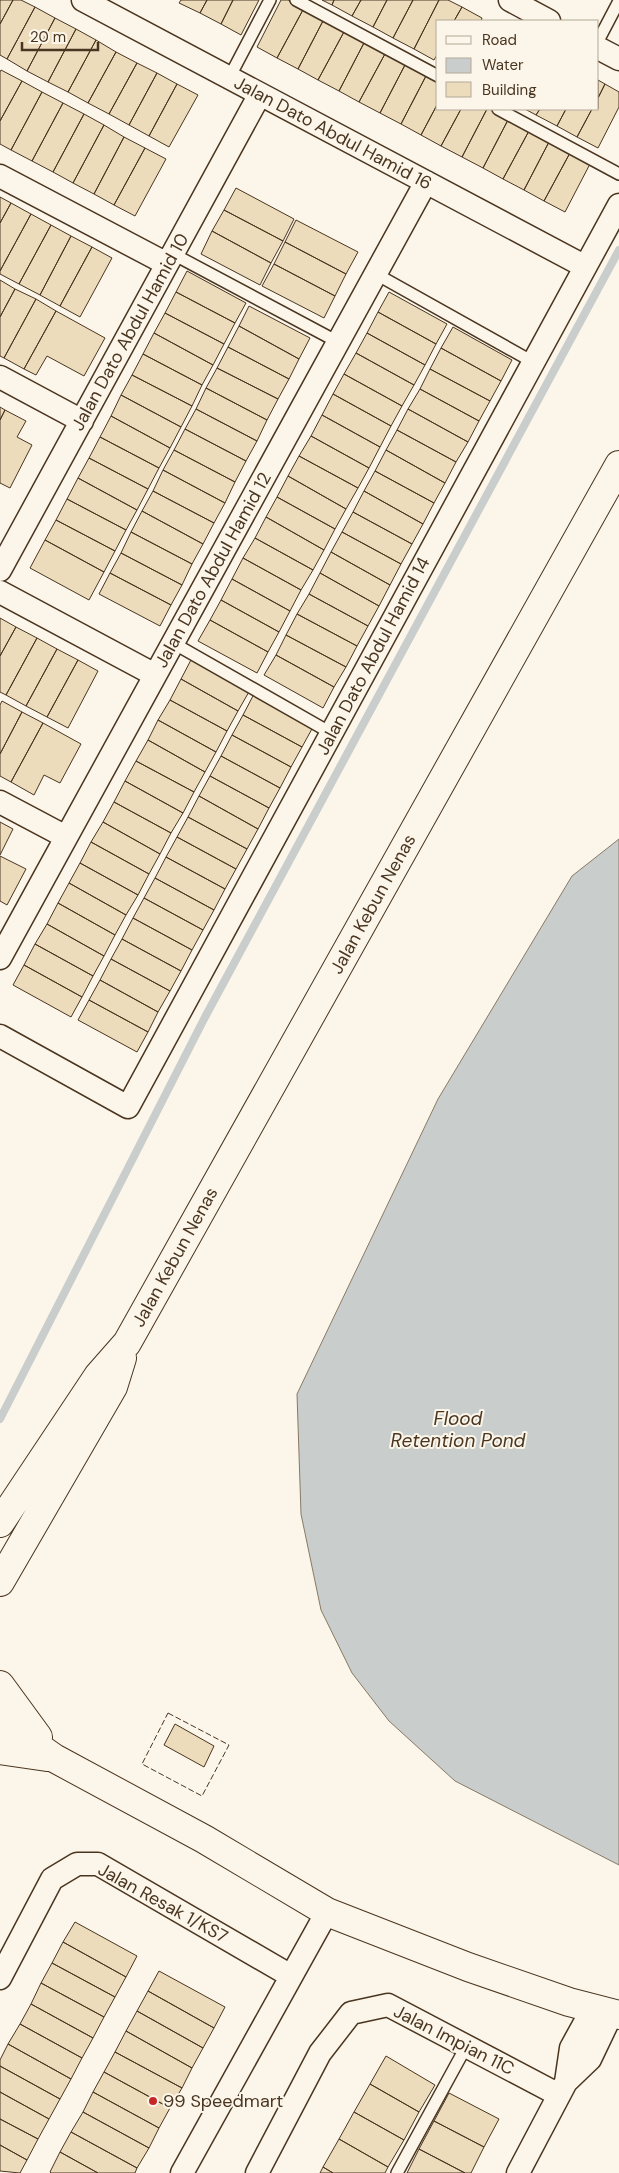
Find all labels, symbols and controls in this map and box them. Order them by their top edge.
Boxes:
scale bar [22,20,99,52]
legend [436,20,599,110]
text: 20 m [30,27,66,47]
text: Road [482,30,517,50]
text: Water [482,55,524,75]
street label: Jalan Dato Abdul Hamid 16 [230,71,436,195]
text: Building [482,80,537,100]
street label: Jalan Dato Abdul Hamid 10 [66,229,194,435]
street label: Jalan Dato Abdul Hamid 12 [149,468,277,672]
street label: Jalan Dato Abdul Hamid 14 [311,553,435,759]
street label: Jalan Kebun Nenas [325,830,421,978]
street label: Jalan Kebun Nenas [127,1183,223,1331]
water label: Flood Retention Pond [391,1406,527,1453]
street label: Jalan Resak 1/KS7 [94,1857,232,1949]
street label: Jalan Impian 11C [389,1999,519,2081]
place label: 99 Speedmart [163,2089,283,2113]
marker: 99 Speedmart [147,2095,159,2107]

